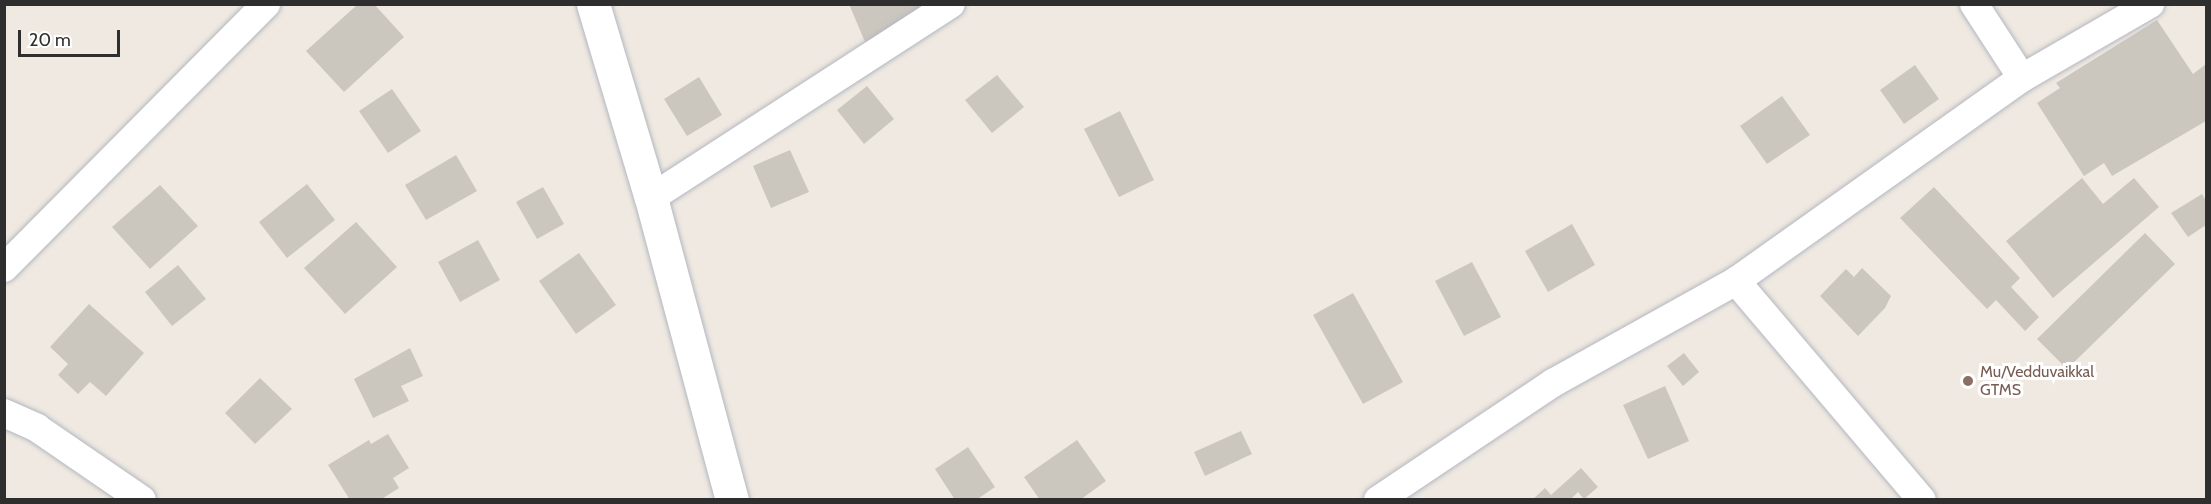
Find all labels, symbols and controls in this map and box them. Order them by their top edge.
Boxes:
scale bar [21,18,123,56]
text: 20 m [29,29,71,51]
place label: Mu/Vedduvaikkal GTMS [1980,362,2094,400]
marker: Mu/Vedduvaikkal GTMS [1961,374,1975,388]

